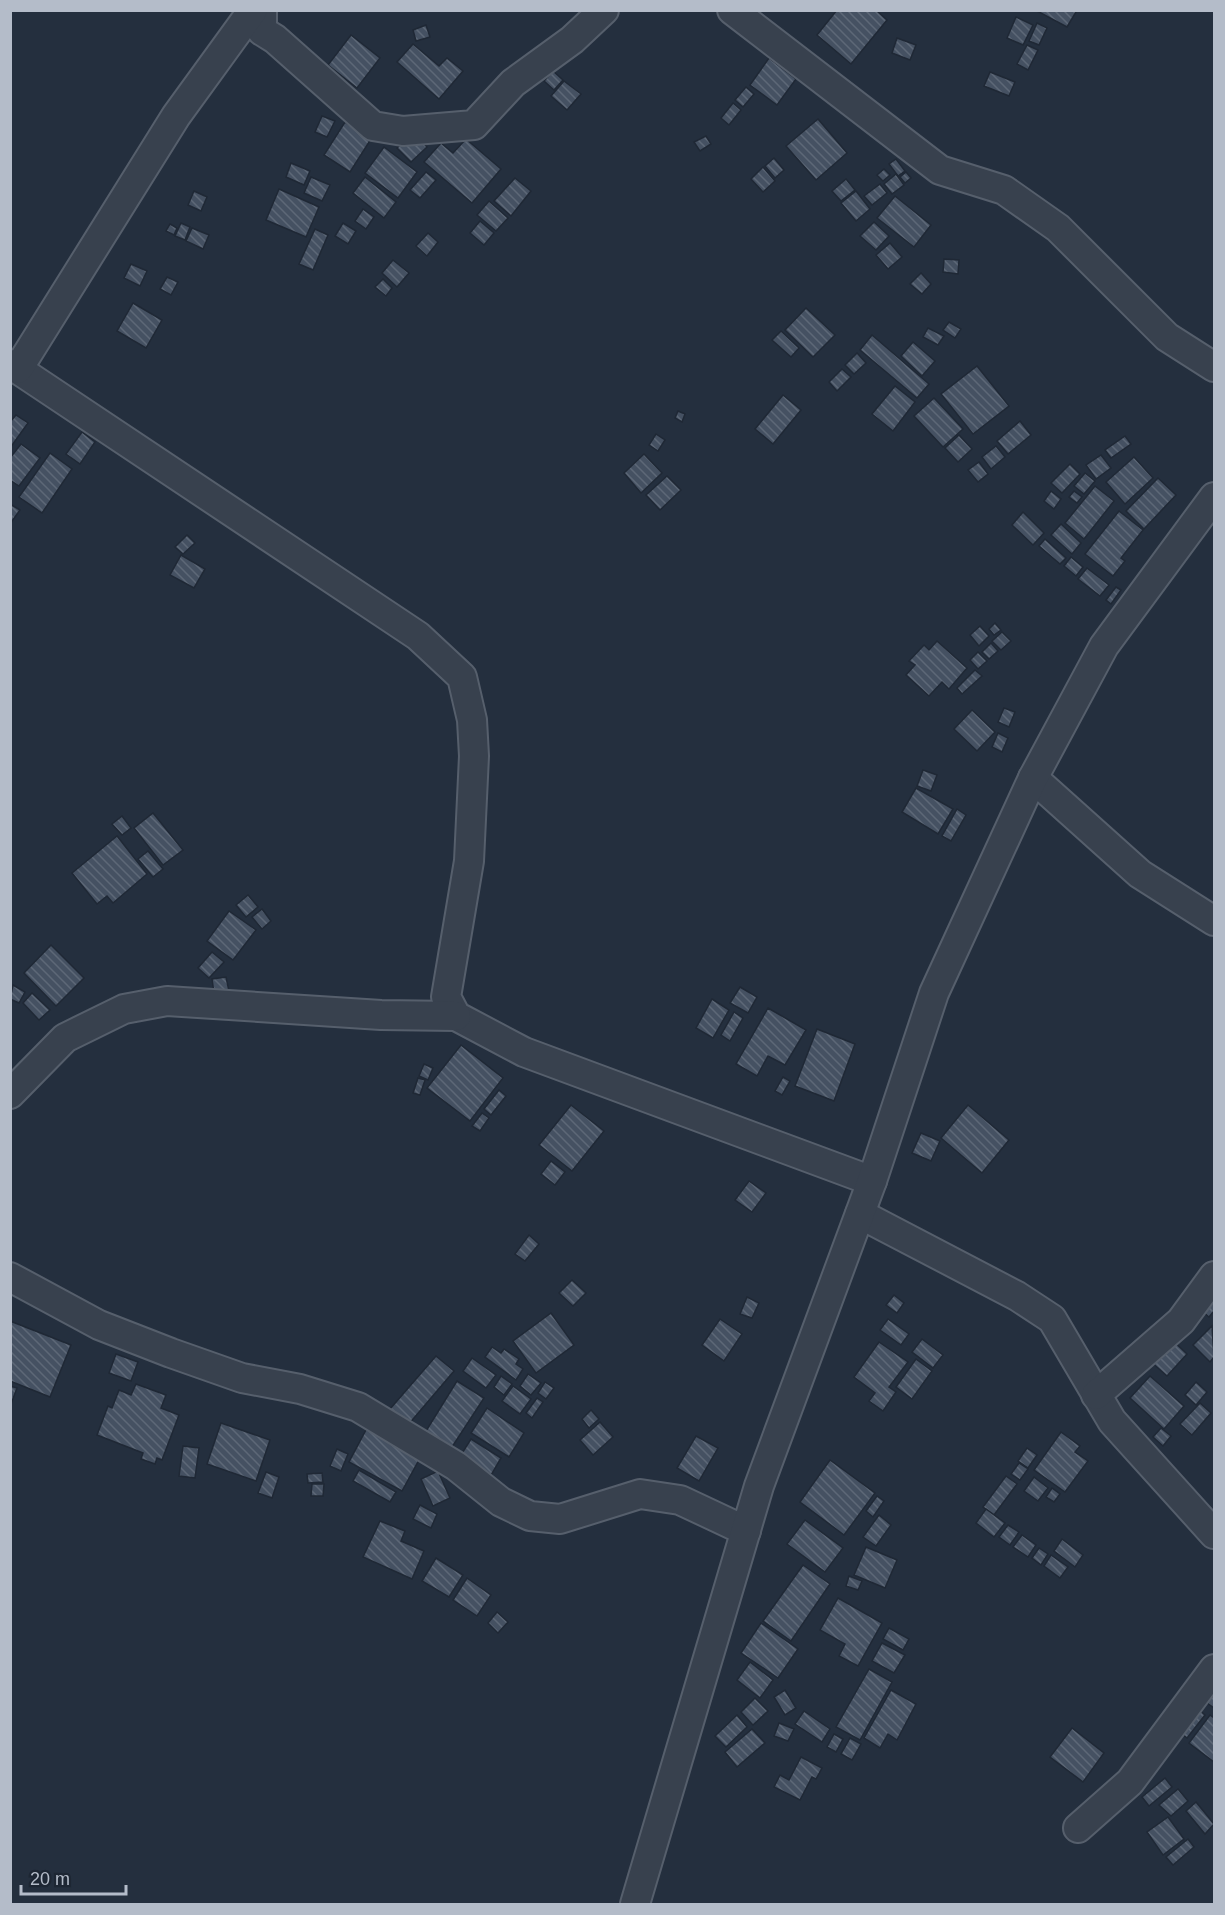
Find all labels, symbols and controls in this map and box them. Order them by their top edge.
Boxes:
scale bar [21,1858,126,1896]
text: 20 m [30,1869,70,1889]

